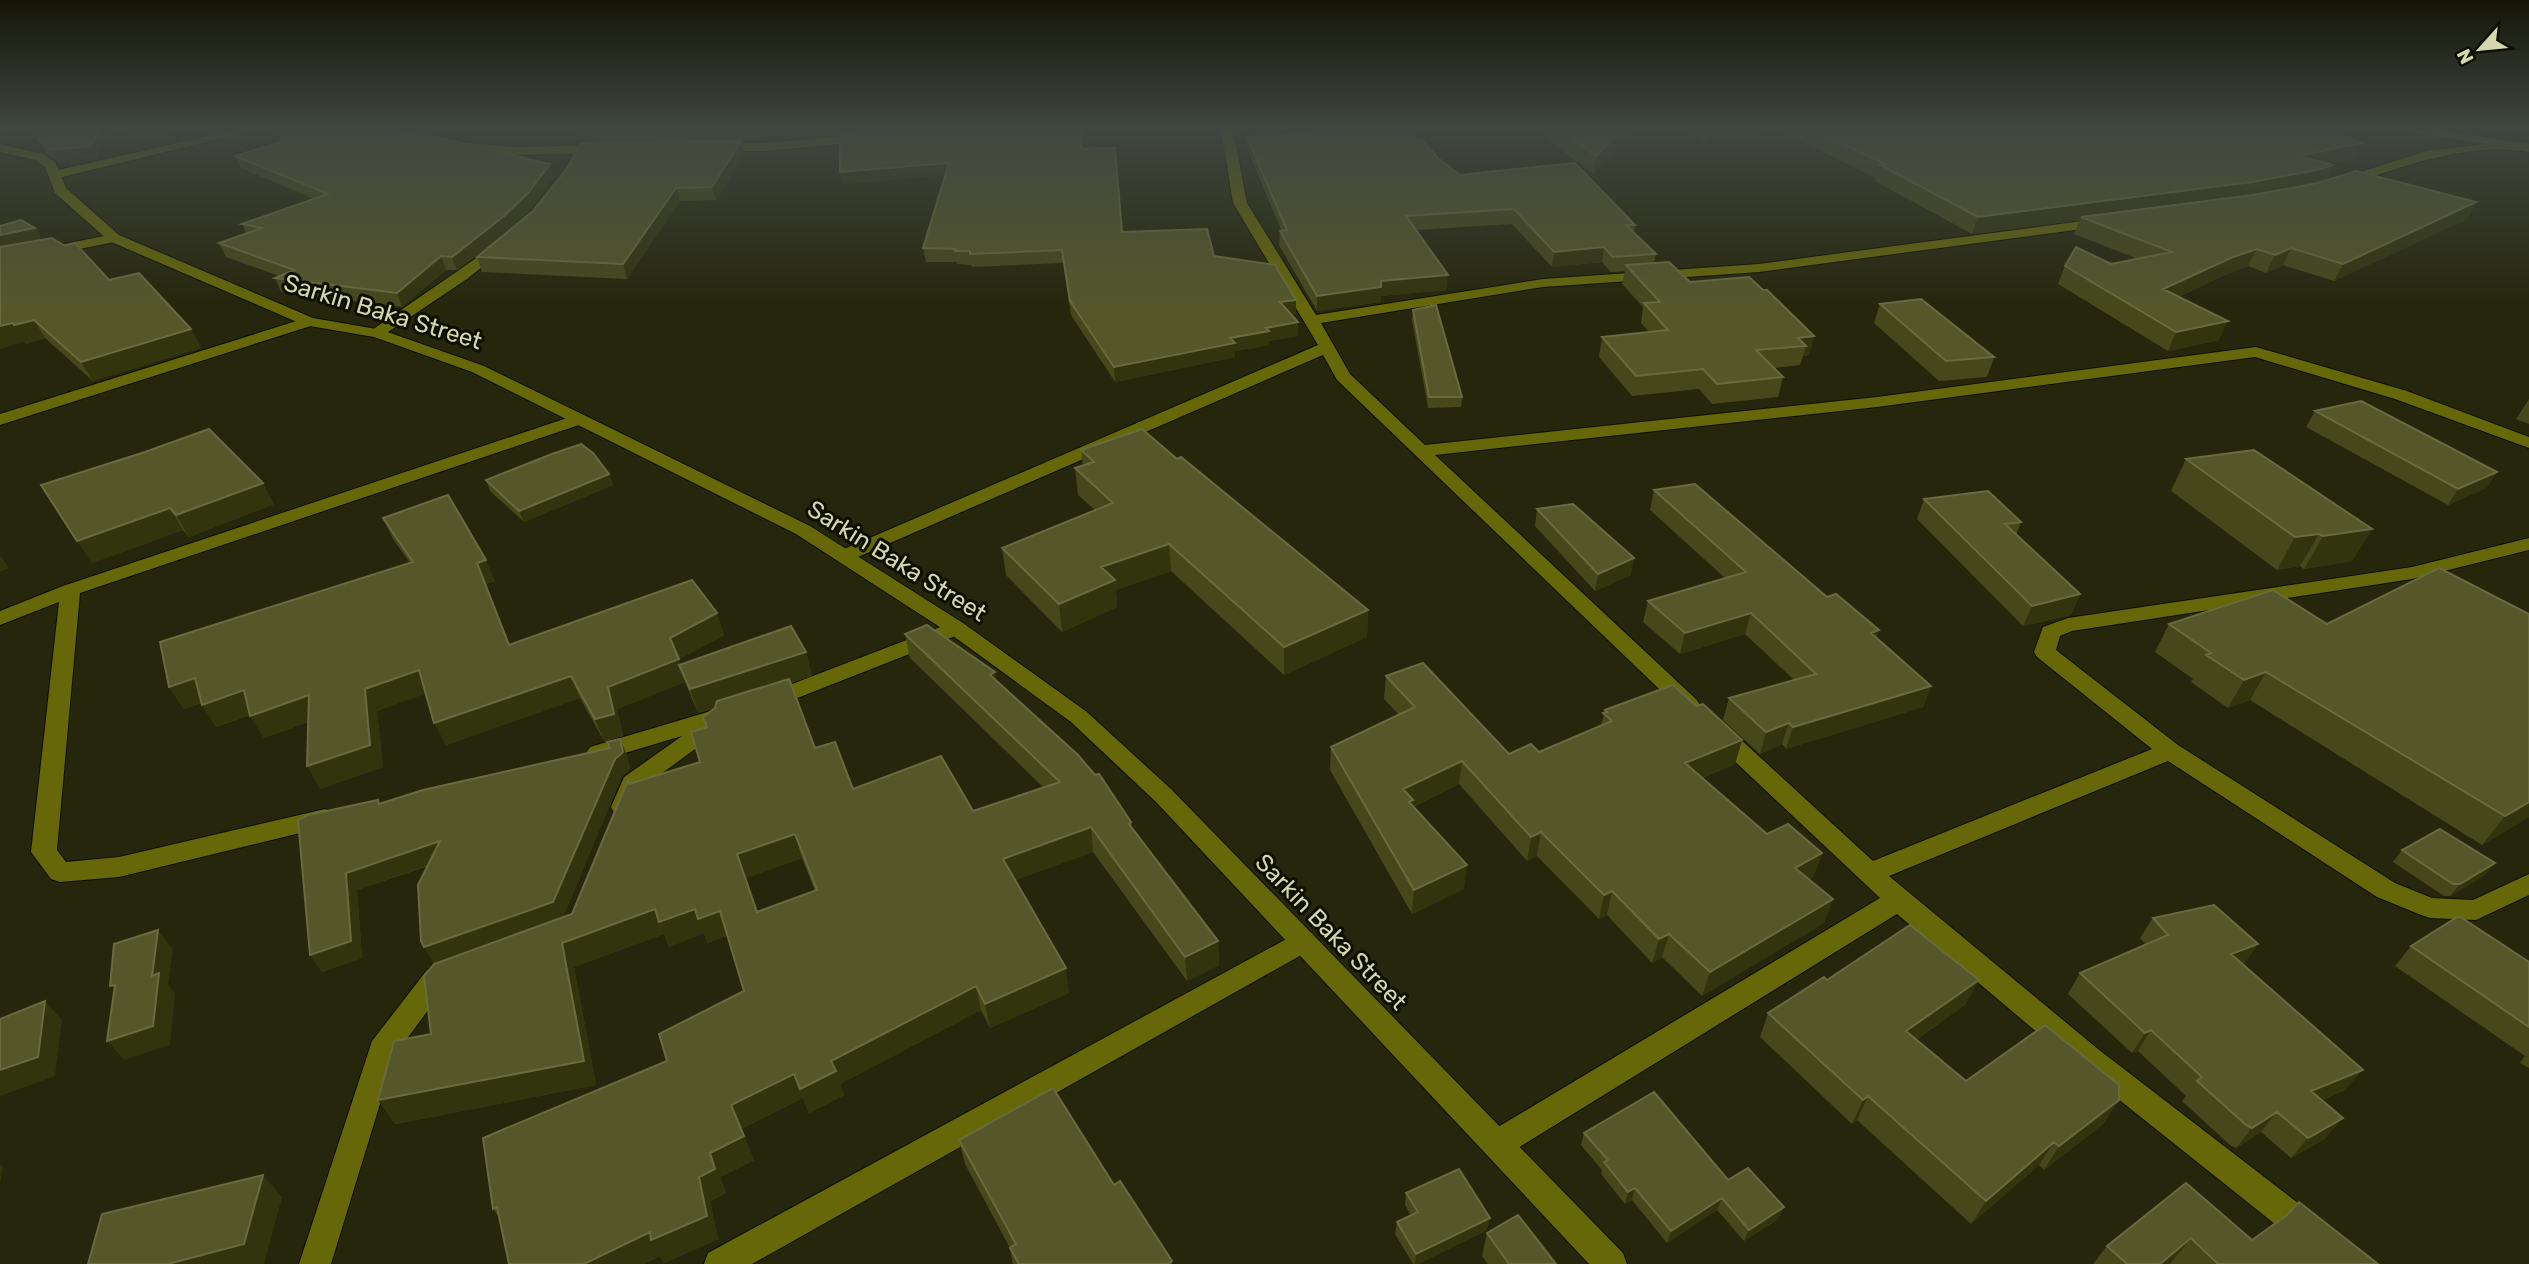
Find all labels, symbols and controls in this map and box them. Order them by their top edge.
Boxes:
north arrow [2445,14,2515,84]
text: N [2452,45,2479,68]
street label: Sarkin Baka Street [280,269,486,355]
street label: Sarkin Baka Street [802,495,992,627]
street label: Sarkin Baka Street [1249,848,1413,1016]

